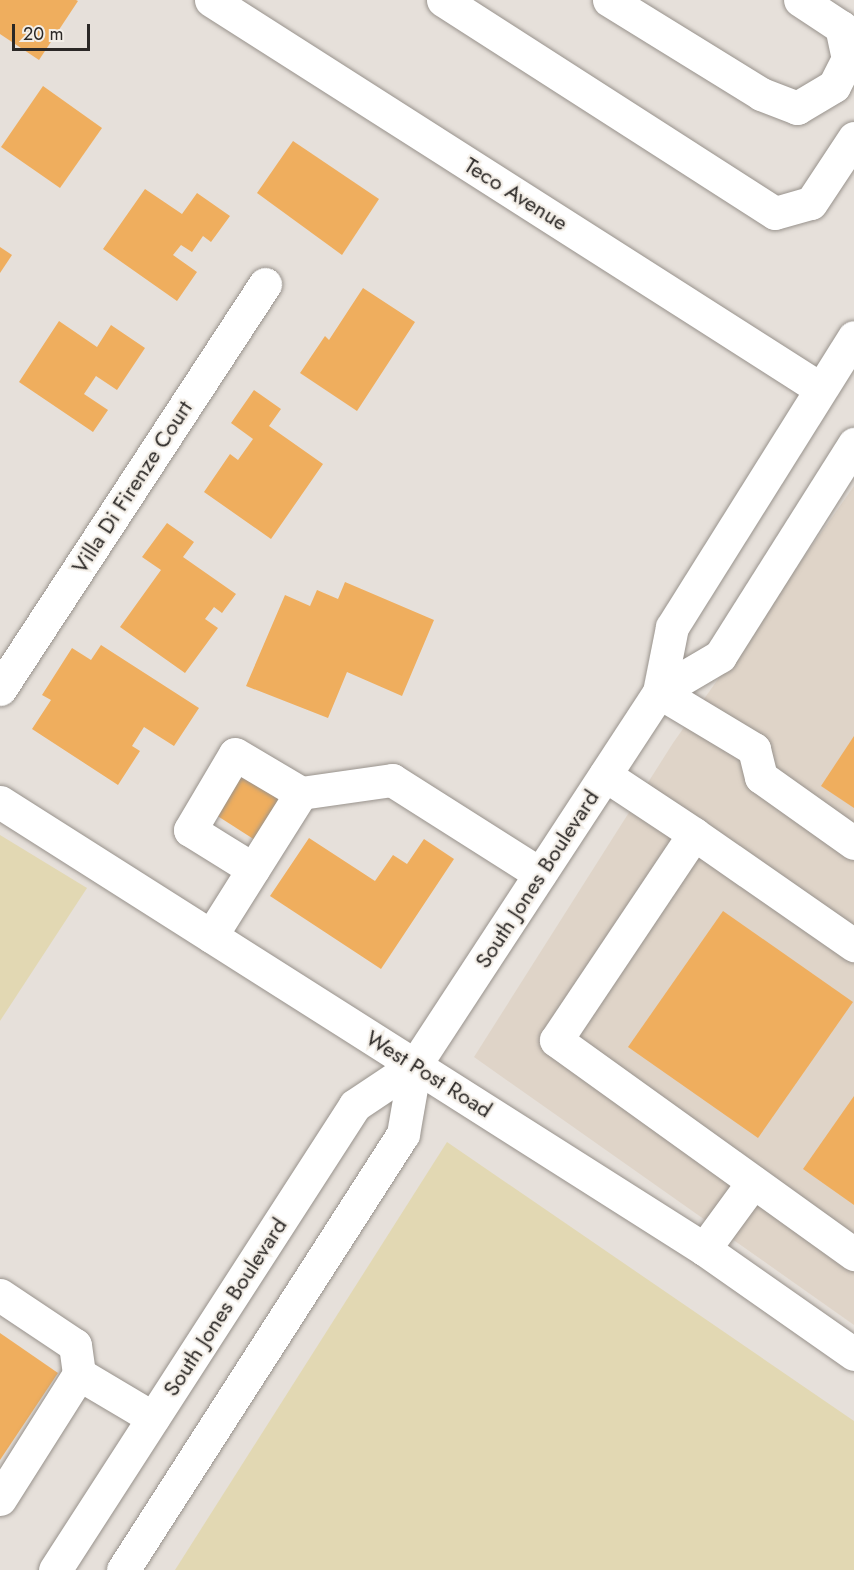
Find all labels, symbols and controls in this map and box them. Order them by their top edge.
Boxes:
scale bar [15,12,93,50]
text: 20 m [23,21,63,47]
street label: Teco Avenue [459,152,573,236]
street label: Villa Di Firenze Court [66,396,198,578]
street label: South Jones Boulevard [470,785,604,973]
street label: West Post Road [361,1025,497,1123]
street label: South Jones Boulevard [158,1213,292,1401]

